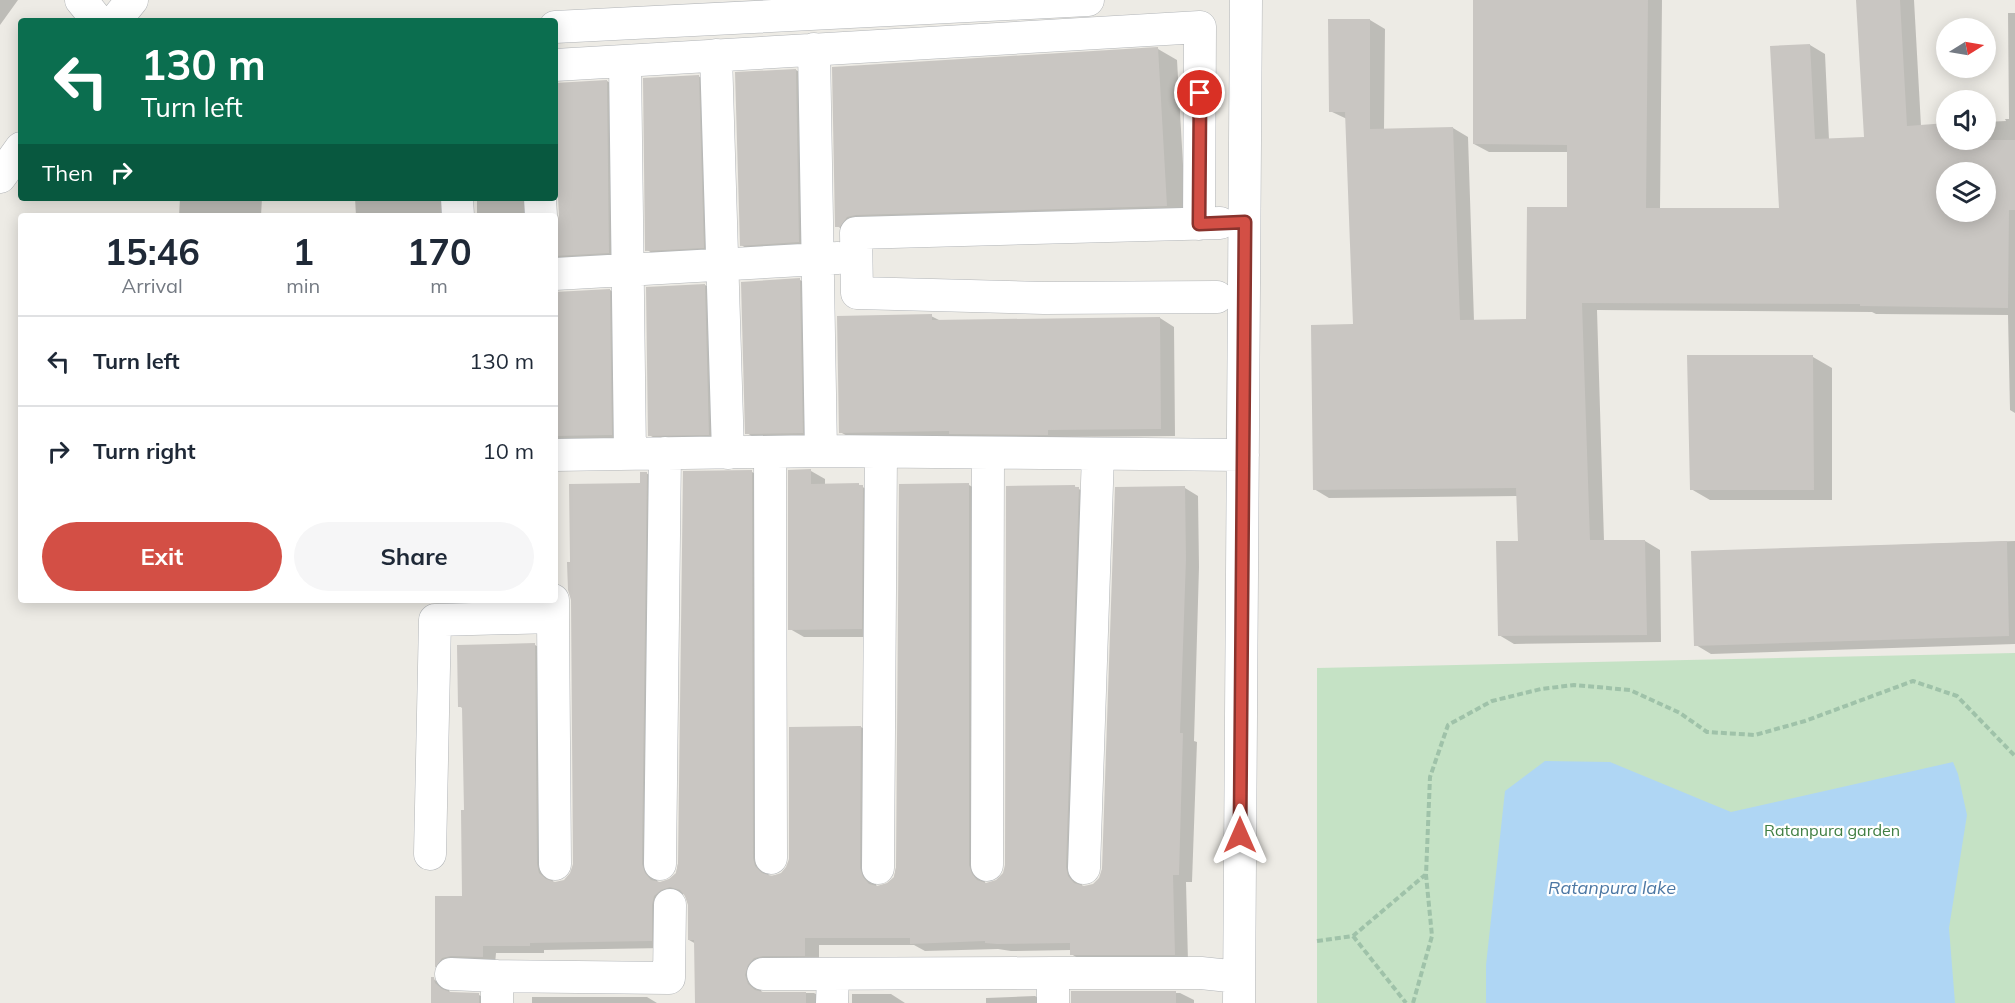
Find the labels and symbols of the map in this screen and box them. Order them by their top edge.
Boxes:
north arrow [1936,18,1996,78]
pin [1174,67,1225,118]
position arrow [1208,803,1272,867]
park label: Ratanpura garden [1764,820,1900,840]
water label: Ratanpura lake [1548,876,1676,899]

